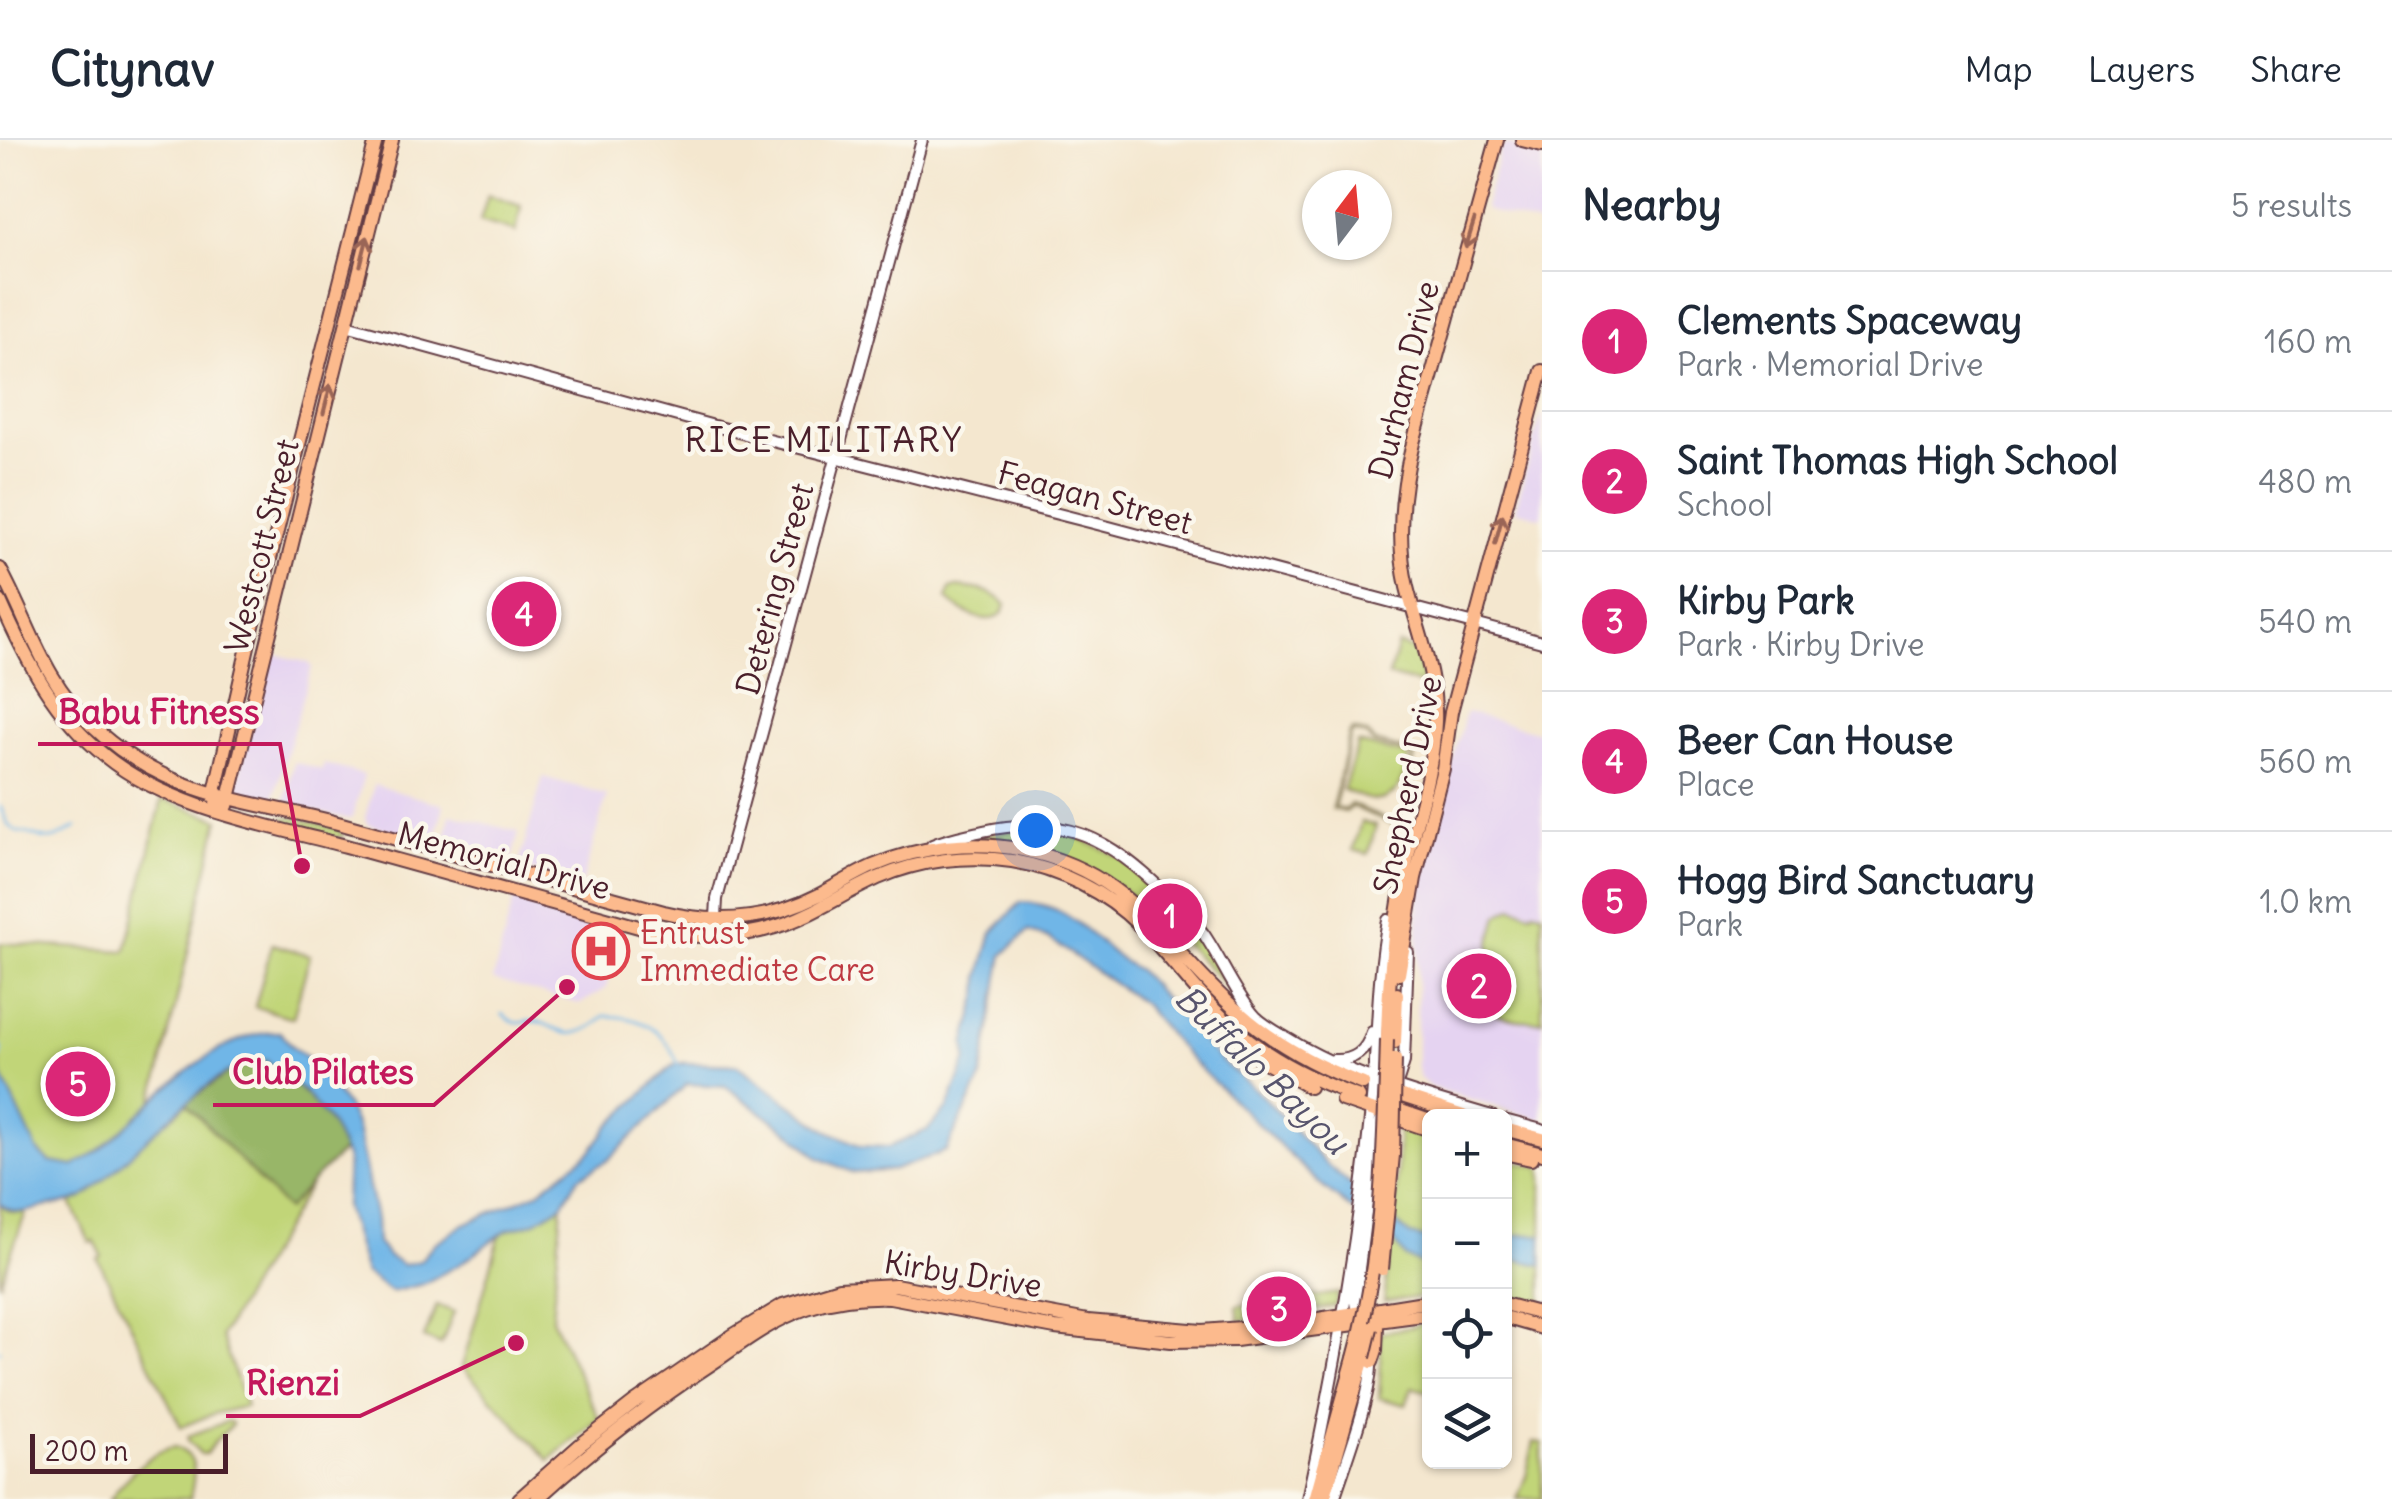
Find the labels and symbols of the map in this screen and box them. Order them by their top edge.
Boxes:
north arrow [1302,170,1392,260]
one-way arrow [1460,218,1478,249]
one-way arrow [356,236,374,268]
street label: Durham Drive [1359,277,1448,483]
one-way arrow [319,384,337,416]
district label: RICE MILITARY [684,417,964,461]
street label: Westcott Street [215,435,308,657]
street label: Feagan Street [994,452,1197,543]
street label: Detering Street [727,478,822,699]
one-way arrow [1491,514,1510,545]
pin: 4 [492,576,556,652]
street label: Shepherd Drive [1364,672,1451,898]
callout: Babu Fitness [38,679,280,744]
text: Babu Fitness [58,689,260,733]
your location [1010,805,1061,856]
street label: Memorial Drive [394,813,615,909]
pin: 1 [1138,878,1202,954]
place label: Entrust Immediate Care [640,912,875,990]
hospital icon: Entrust Immediate Care [571,921,631,981]
pin: 2 [1446,948,1512,1024]
water label: Buffalo Bayou [1167,976,1360,1164]
callout: Club Pilates [213,1040,434,1105]
pin: 5 [46,1046,110,1122]
text: Club Pilates [232,1049,414,1093]
street label: Kirby Drive [881,1241,1045,1306]
pin: 3 [1246,1272,1312,1346]
callout: Rienzi [226,1351,360,1416]
text: Rienzi [246,1360,340,1404]
scale bar [30,1429,228,1474]

